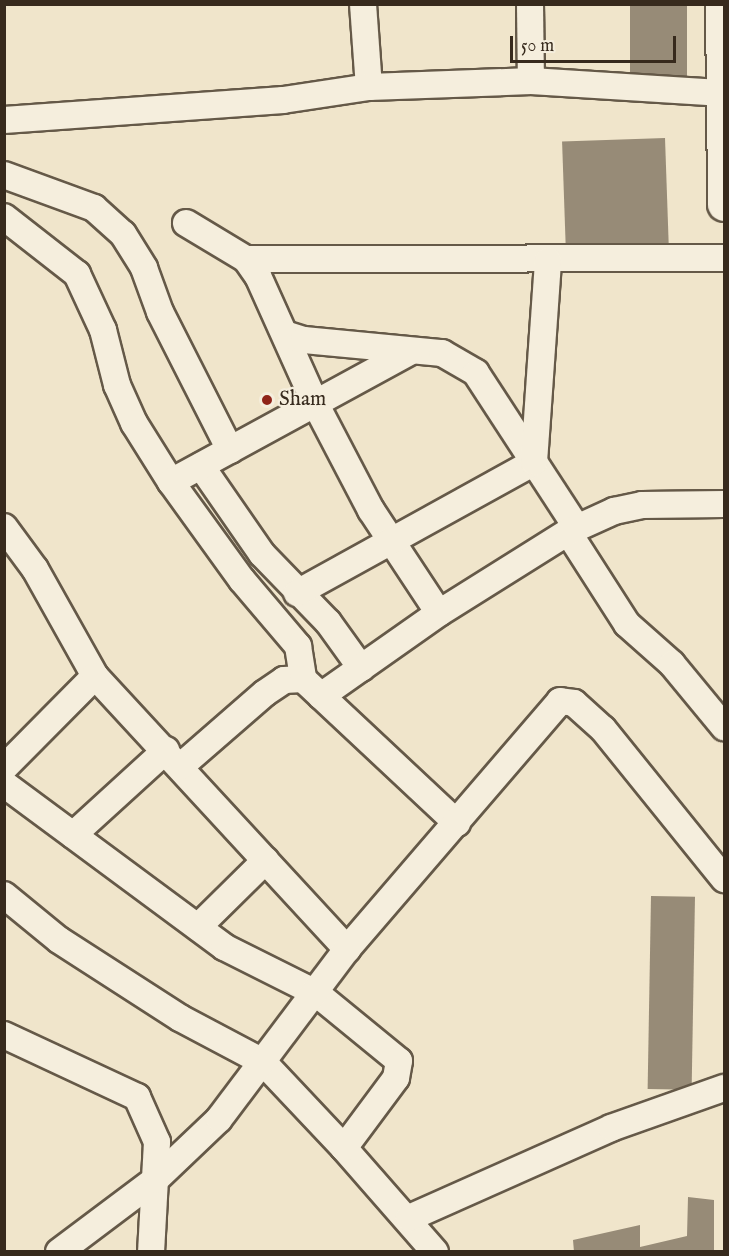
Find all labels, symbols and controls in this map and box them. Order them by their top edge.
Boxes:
scale bar [513,24,680,62]
text: 50 m [521,35,554,58]
place label: Sham [279,387,326,413]
marker: Sham [260,393,274,407]

